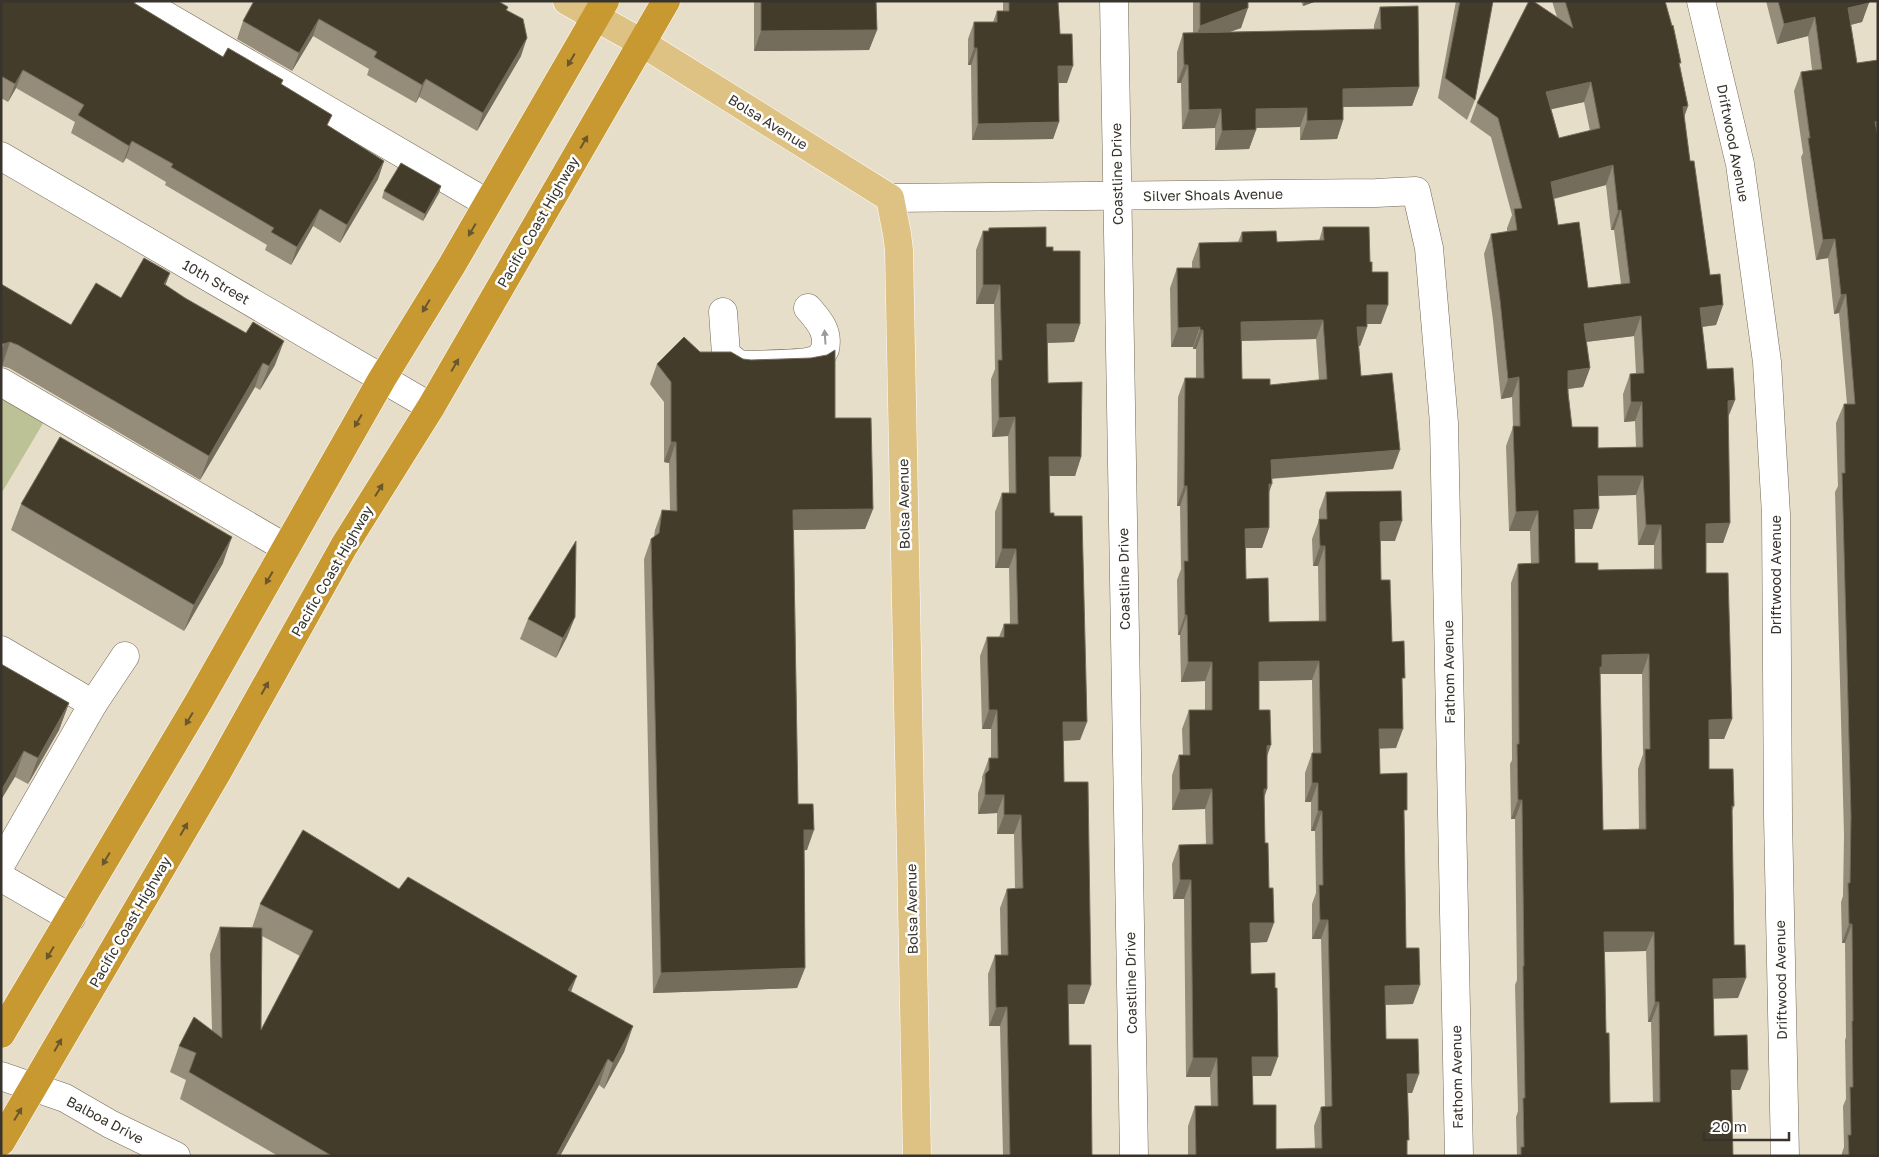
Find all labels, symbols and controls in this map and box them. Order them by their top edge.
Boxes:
one-way arrow [566,53,575,66]
street label: Driftwood Avenue [1714,83,1753,203]
street label: Bolsa Avenue [725,90,811,153]
street label: Coastline Drive [1107,123,1126,225]
one-way arrow [580,135,589,148]
street label: Pacific Coast Highway [493,153,582,290]
street label: Silver Shoals Avenue [1143,185,1283,204]
one-way arrow [467,224,476,237]
street label: 10th Street [180,256,253,308]
one-way arrow [421,299,431,312]
one-way arrow [820,329,828,345]
one-way arrow [451,358,459,373]
one-way arrow [354,414,362,429]
street label: Bolsa Avenue [894,459,913,549]
one-way arrow [375,484,384,497]
street label: Pacific Coast Highway [287,502,376,639]
street label: Driftwood Avenue [1767,515,1784,635]
street label: Coastline Drive [1114,528,1133,630]
one-way arrow [265,570,273,585]
street label: Fathom Avenue [1439,620,1458,724]
one-way arrow [261,681,269,695]
one-way arrow [184,713,193,726]
one-way arrow [180,822,189,836]
one-way arrow [101,852,110,865]
street label: Pacific Coast Highway [85,853,174,990]
street label: Bolsa Avenue [902,864,921,954]
street label: Driftwood Avenue [1771,920,1790,1040]
street label: Coastline Drive [1121,932,1140,1034]
one-way arrow [45,946,54,959]
street label: Fathom Avenue [1447,1025,1466,1129]
one-way arrow [54,1038,63,1051]
street label: Balboa Drive [64,1092,147,1147]
one-way arrow [13,1108,22,1121]
scale bar [1704,1110,1789,1142]
text: 20 m [1712,1117,1747,1135]

